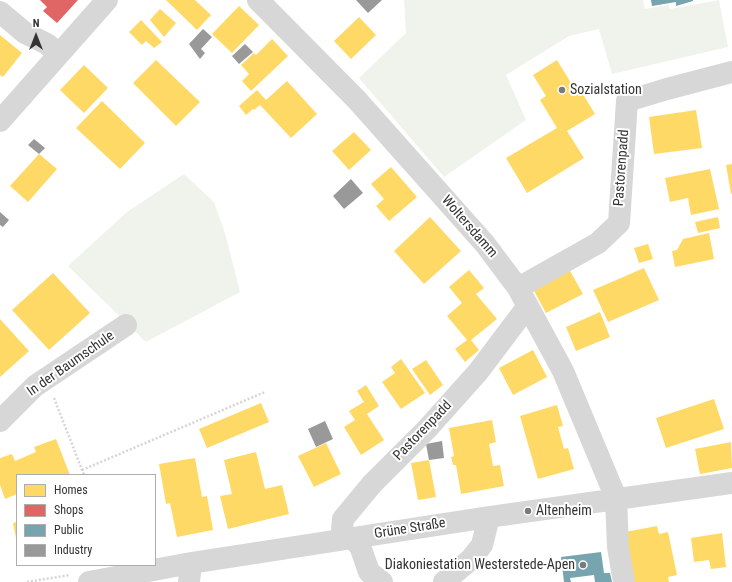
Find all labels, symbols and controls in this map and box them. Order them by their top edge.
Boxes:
north arrow [16,16,56,56]
text: N [33,17,39,30]
place label: Sozialstation [570,82,642,98]
marker: Sozialstation [557,85,567,95]
street label: Pastorenpadd [611,129,633,207]
street label: Woltersdamm [437,193,501,261]
street label: In der Baumschule [24,328,118,400]
street label: Pastorenpadd [390,398,456,464]
legend [16,474,156,566]
text: Homes [54,483,88,497]
text: Shops [54,503,83,517]
place label: Altenheim [536,503,592,519]
marker: Altenheim [523,506,533,516]
street label: Grüne Straße [373,515,447,543]
text: Public [54,523,83,537]
text: Industry [54,543,92,557]
place label: Diakoniestation Westerstede-Apen [385,557,575,573]
marker: Diakoniestation Westerstede-Apen [578,560,588,570]

